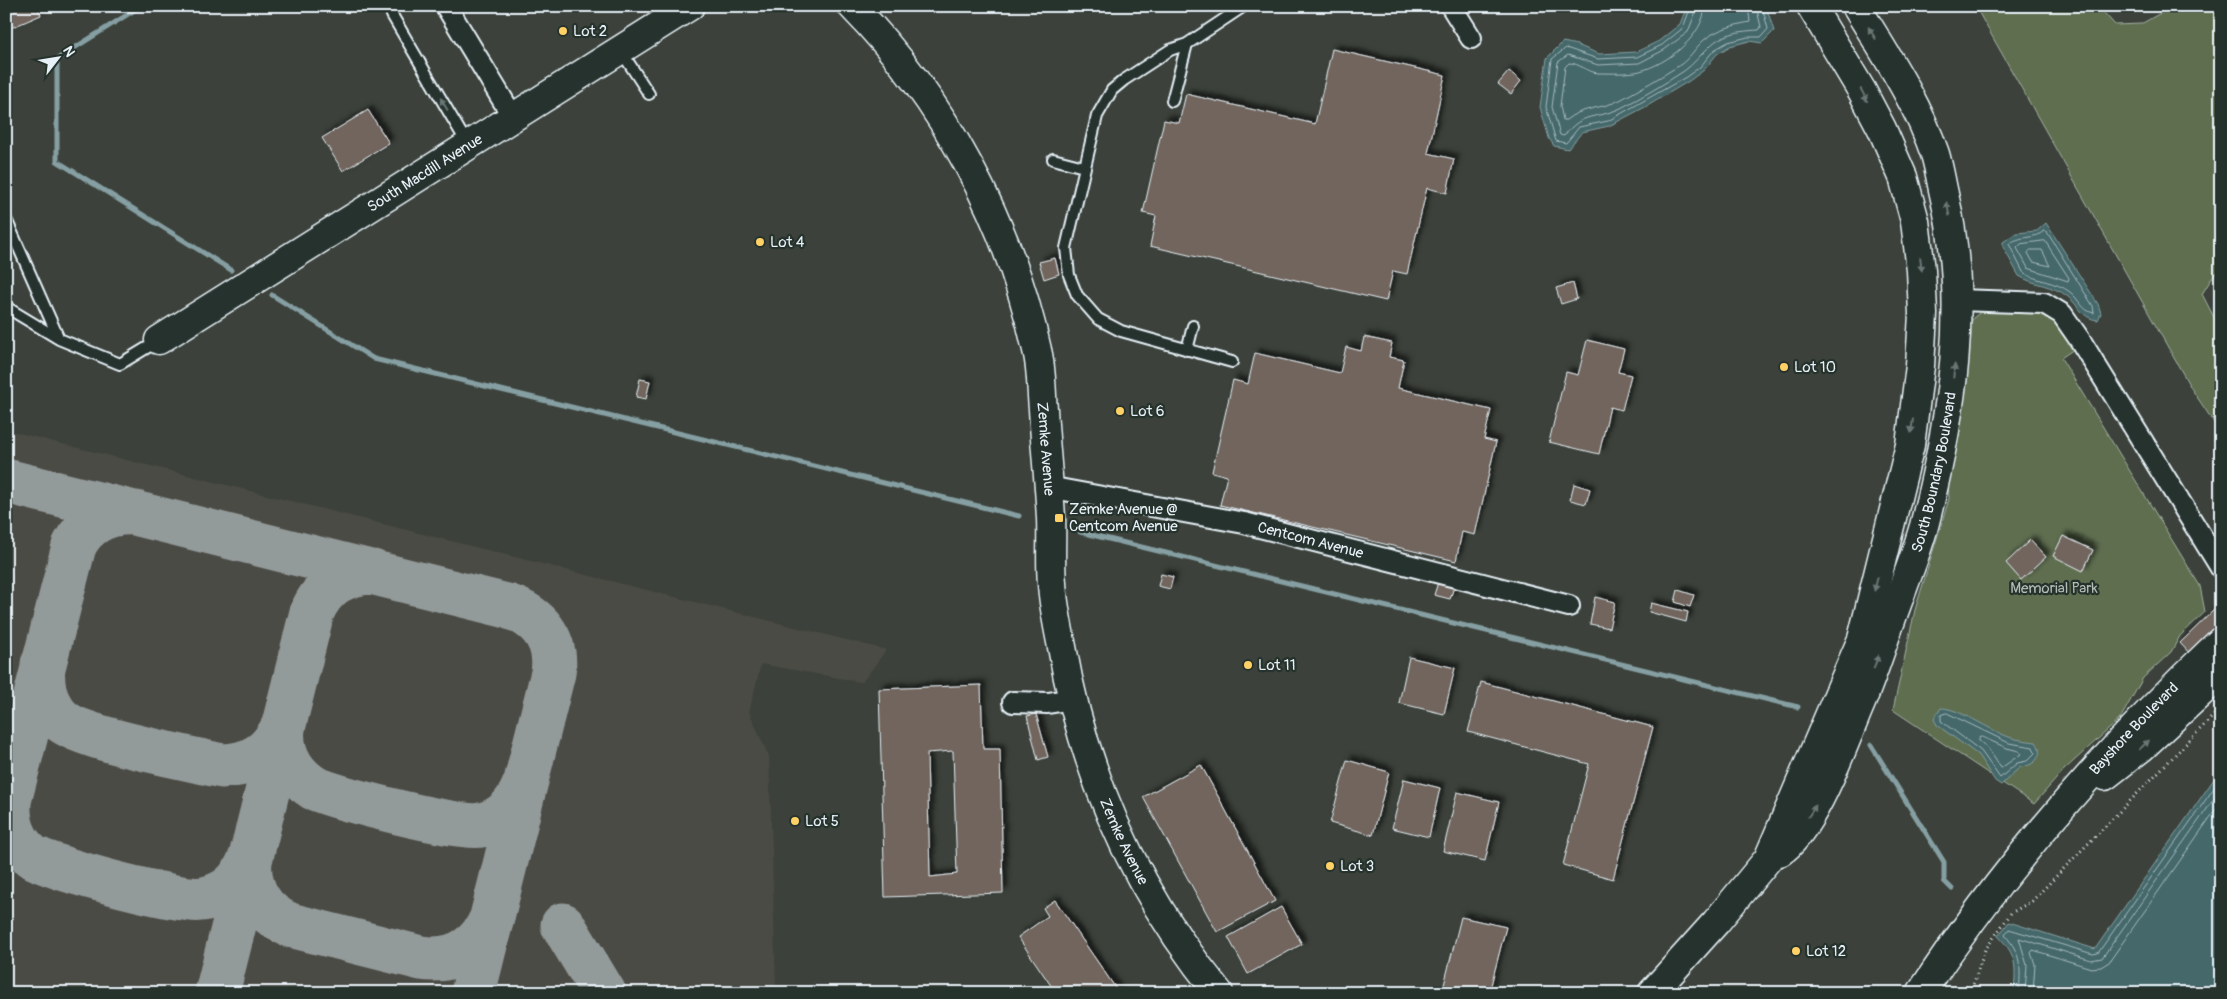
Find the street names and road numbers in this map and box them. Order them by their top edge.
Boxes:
street label: South Macdill Avenue [364,129,487,216]
street label: South Boundary Boulevard [1907,391,1960,555]
street label: Zemke Avenue [1033,401,1059,497]
street label: Centcom Avenue [1256,517,1366,563]
street label: Bayshore Boulevard [2085,678,2182,779]
street label: Zemke Avenue [1096,795,1153,889]

